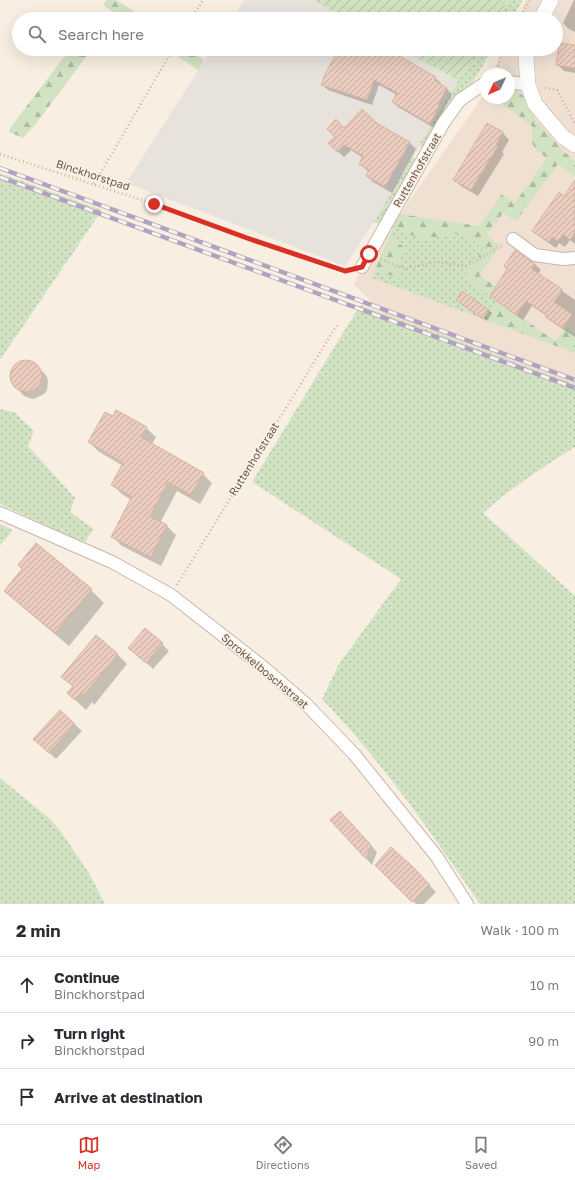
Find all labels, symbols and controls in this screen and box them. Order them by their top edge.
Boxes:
search box [12,12,563,56]
icon: search [26,23,48,45]
text: Search here [58,25,144,43]
north arrow [479,68,515,104]
street label: Ruttenhofstraat [390,130,443,209]
street label: Binckhorstpad [55,156,132,193]
route end [145,195,163,213]
route start [360,245,378,263]
street label: Ruttenhofstraat [226,420,281,498]
street label: Sprokkelboschstraat [219,630,312,711]
text: 2 min [16,920,60,941]
text: Walk · 100 m [481,922,559,938]
text: Continue [54,968,120,986]
icon: ahead [16,974,38,996]
text: 10 m [530,977,559,993]
text: Binckhorstpad [54,986,145,1002]
text: Turn right [54,1024,125,1042]
icon: right [16,1030,38,1052]
text: 90 m [528,1033,559,1049]
text: Binckhorstpad [54,1042,145,1058]
icon: arrive [16,1086,38,1108]
text: Arrive at destination [54,1088,203,1106]
tab: Map [78,1134,100,1171]
tab: Directions [256,1134,310,1171]
tab: Saved [465,1134,497,1171]

